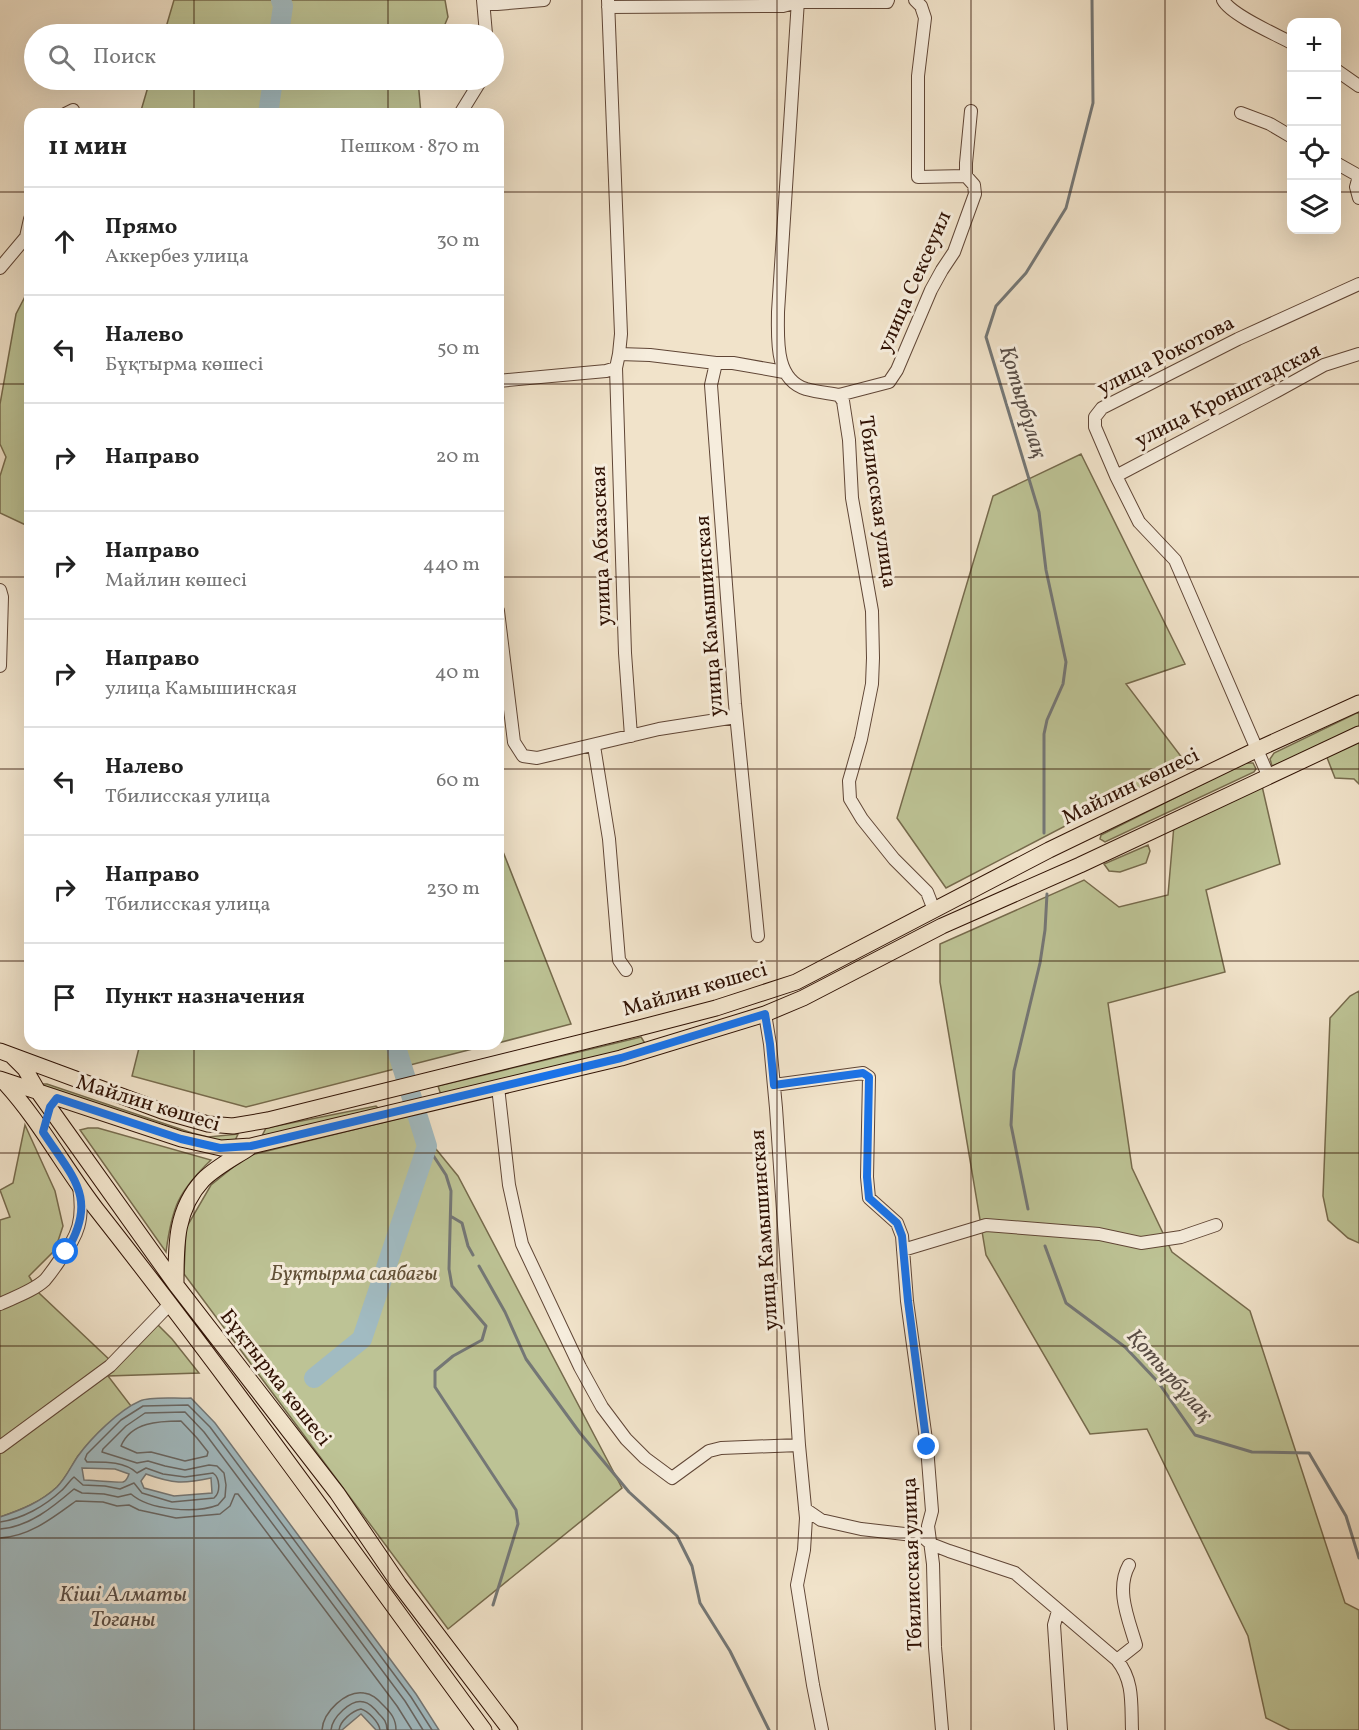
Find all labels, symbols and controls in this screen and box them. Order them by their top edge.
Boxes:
map controls [1287,18,1341,234]
button: + [1287,18,1341,72]
search box [24,24,504,90]
icon: search [45,41,78,74]
text: Поиск [93,42,156,73]
button: − [1287,72,1341,126]
button: locate [1287,126,1341,180]
text: 11 мин [48,129,127,165]
text: Пешком · 870 m [340,133,480,161]
button: layers [1287,180,1341,234]
street label: улица Сексеуил [871,207,959,357]
text: Прямо [105,212,177,243]
icon: ahead [48,225,81,258]
text: 30 m [436,227,480,255]
text: Аккербез улица [105,243,249,271]
street label: улица Рокотова [1092,309,1240,403]
text: Налево [105,320,184,351]
icon: left [48,333,81,366]
text: 50 m [437,335,480,363]
street label: улица Кронштадская [1130,337,1326,455]
water label: Қотырбұлақ [990,342,1054,463]
text: Бұқтырма көшесі [105,351,264,379]
street label: Тбилисская улица [851,414,903,590]
icon: right [48,441,81,474]
text: Направо [105,442,199,473]
text: 20 m [436,443,480,471]
street label: улица Абхазская [585,465,619,627]
street label: улица Камышинская [689,514,731,718]
text: Направо [105,536,199,567]
icon: right [48,549,81,582]
text: 440 m [423,551,480,579]
text: Майлин көшесі [105,567,247,595]
text: Направо [105,644,199,675]
icon: right [48,657,81,690]
text: 40 m [435,659,480,687]
text: улица Камышинская [105,675,297,703]
street label: Майлин көшесі [1058,741,1204,833]
text: Налево [105,752,184,783]
icon: left [48,765,81,798]
text: 60 m [436,767,480,795]
text: Тбилисская улица [105,783,271,811]
text: Направо [105,860,199,891]
icon: right [48,873,81,906]
text: 230 m [426,875,480,903]
text: Тбилисская улица [105,891,271,919]
street label: Майлин көшесі [619,955,771,1025]
icon: arrive [48,981,81,1014]
text: Пункт назначения [105,982,305,1013]
street label: Майлин көшесі [72,1068,224,1140]
street label: улица Камышинская [744,1128,786,1332]
route start [52,1238,78,1264]
park label: Бұқтырма саябағы [270,1260,438,1289]
street label: Бұқтырма көшесі [212,1303,338,1453]
water label: Қотырбұлақ [1119,1323,1220,1430]
route end [913,1433,939,1459]
street label: Тбилисская улица [895,1477,931,1651]
water label: Кіші Алматы Тоғаны [59,1580,187,1636]

